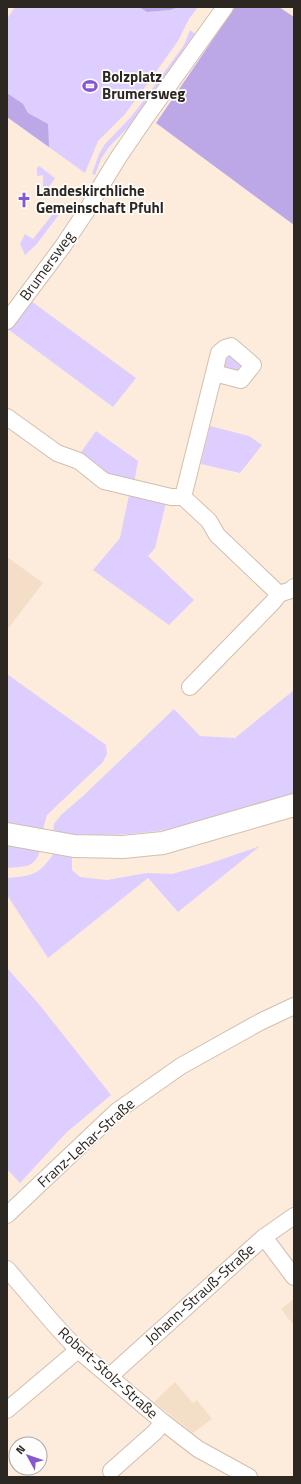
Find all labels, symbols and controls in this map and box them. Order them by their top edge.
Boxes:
place label: Bolzplatz Brumersweg [102,65,185,105]
sports icon: Bolzplatz Brumersweg [81,77,99,95]
place label: Landeskirchliche Gemeinschaft Pfuhl [36,179,164,219]
church icon: Landeskirchliche Gemeinschaft Pfuhl [15,191,33,209]
street label: Brumersweg [13,226,80,305]
street label: Franz-Lehar-Straße [32,1092,140,1193]
street label: Johann-Strauß-Straße [140,1238,260,1349]
street label: Robert-Stolz-Straße [53,1321,164,1424]
north arrow [8,1436,48,1476]
text: N [12,1442,29,1458]

